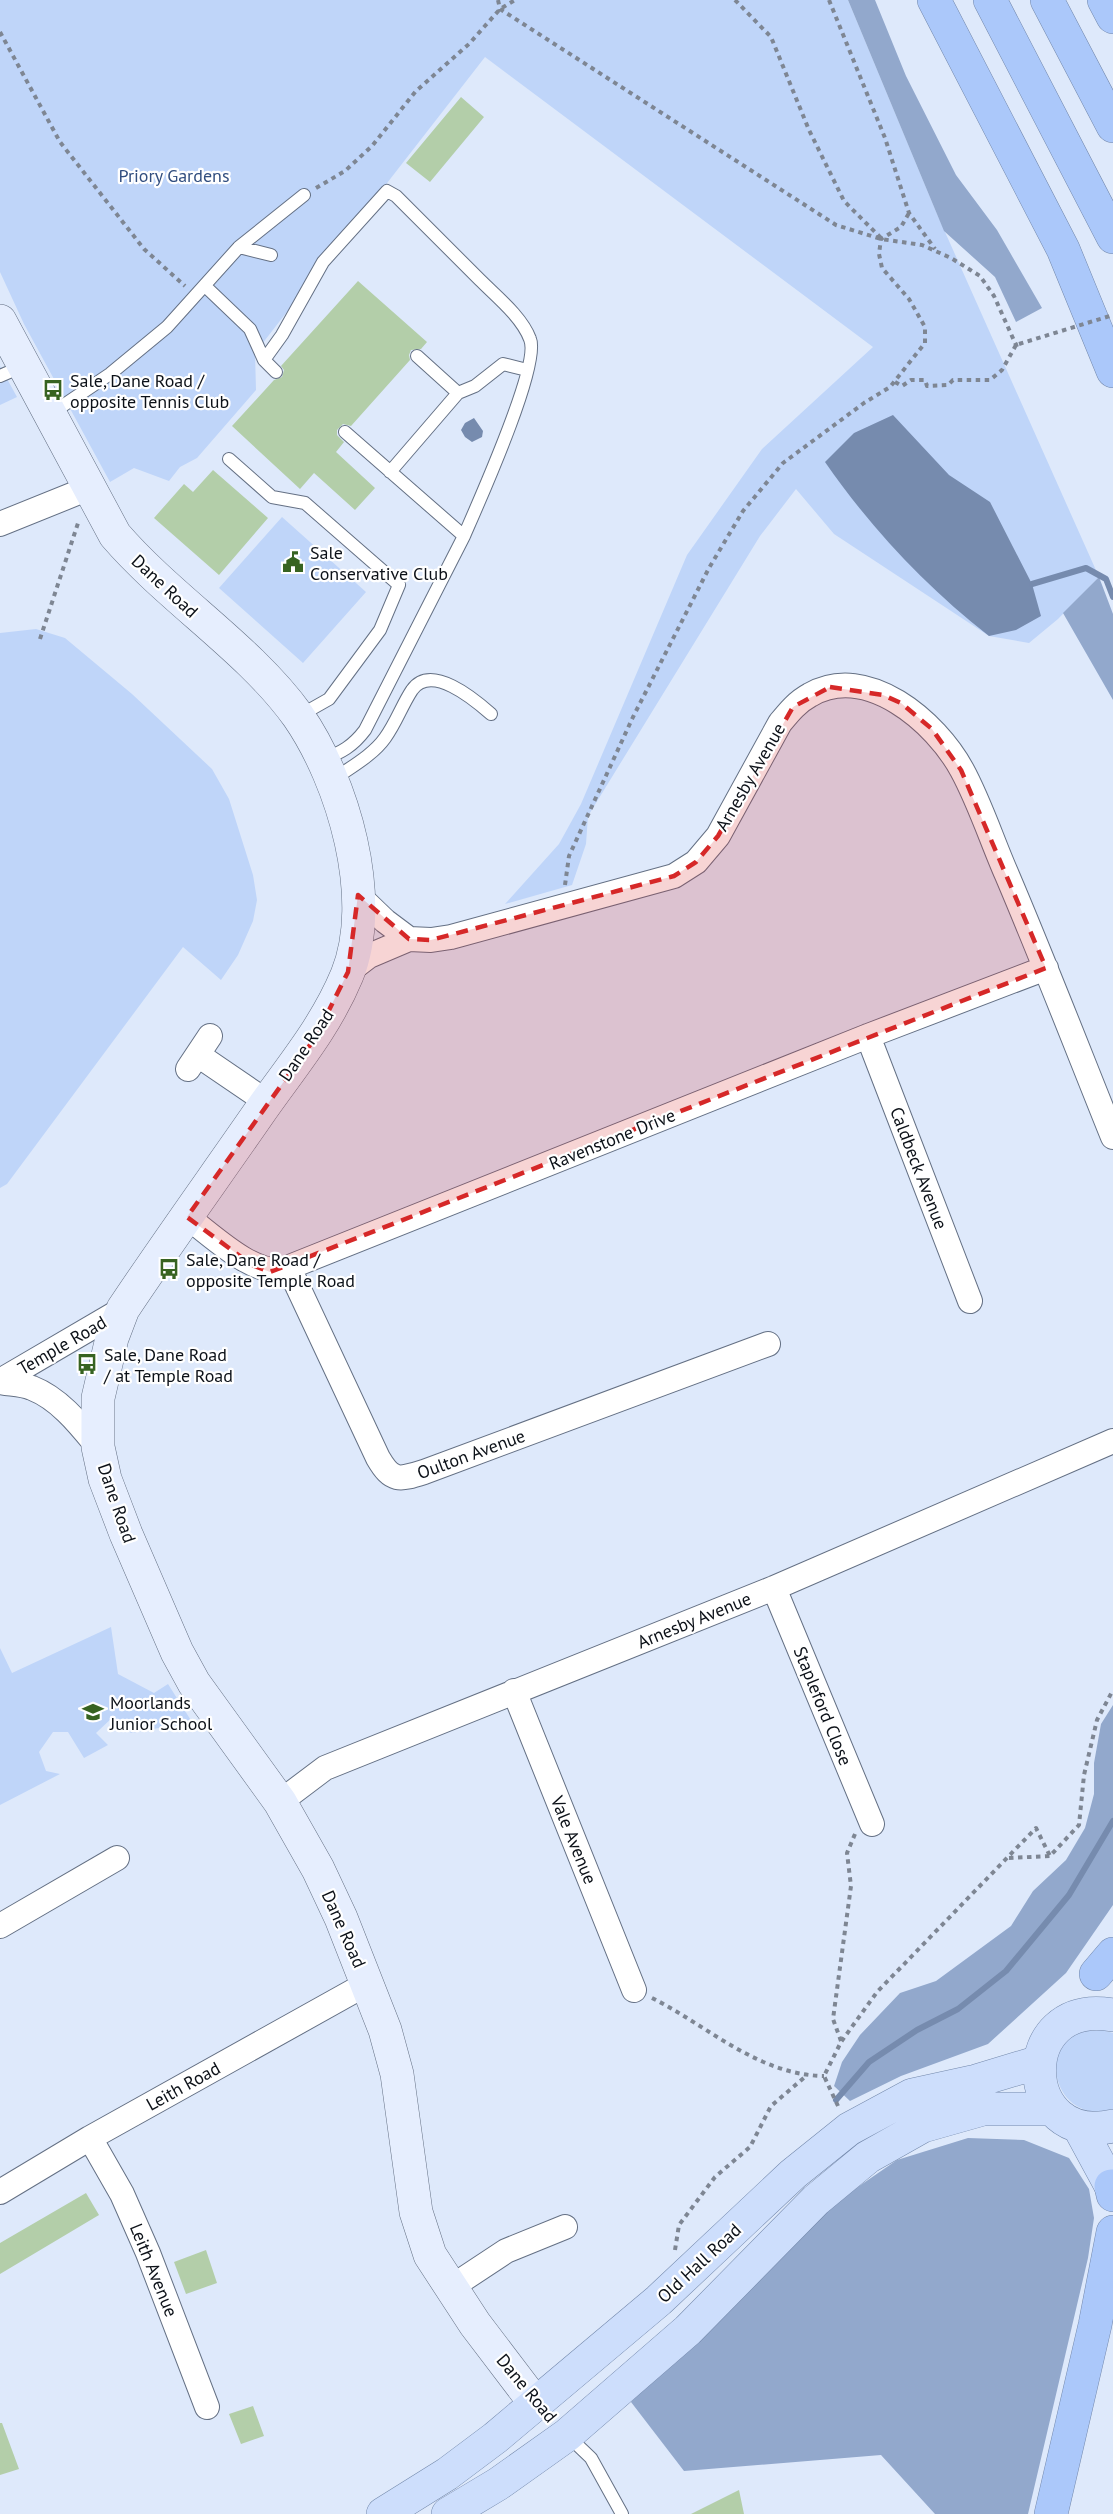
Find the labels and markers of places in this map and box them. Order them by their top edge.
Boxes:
place label: Sale, Dane Road / opposite Tennis Club [70,369,229,413]
bus stop icon: Sale, Dane Road / opposite Tennis Club [41,378,65,402]
place label: Sale Conservative Club [310,541,448,585]
public building icon: Sale Conservative Club [281,550,305,574]
place label: Sale, Dane Road / opposite Temple Road [186,1248,355,1292]
bus stop icon: Sale, Dane Road / opposite Temple Road [157,1257,181,1281]
place label: Sale, Dane Road / at Temple Road [103,1343,233,1387]
bus stop icon: Sale, Dane Road / at Temple Road [75,1352,99,1376]
place label: Moorlands Junior School [109,1691,213,1735]
school or university icon: Moorlands Junior School [81,1700,105,1724]

